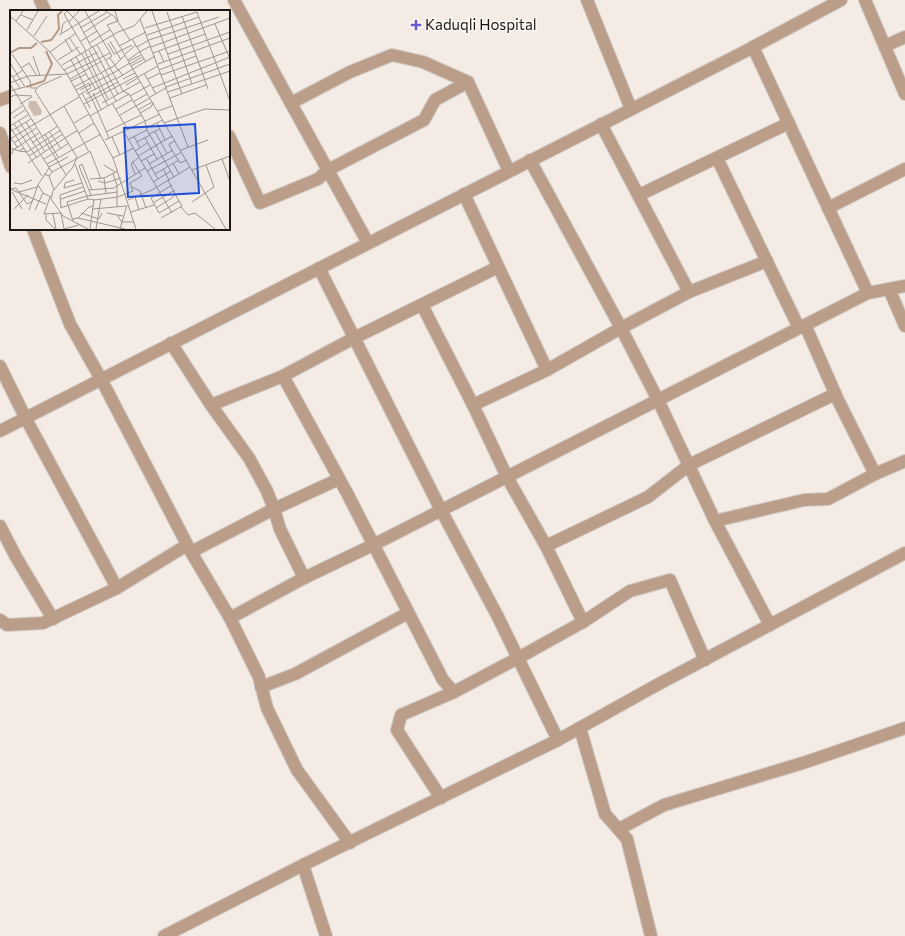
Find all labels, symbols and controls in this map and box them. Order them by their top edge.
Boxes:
inset map [10,10,230,230]
place label: Kaduqli Hospital [425,15,537,33]
marker: Kaduqli Hospital [410,19,422,31]

